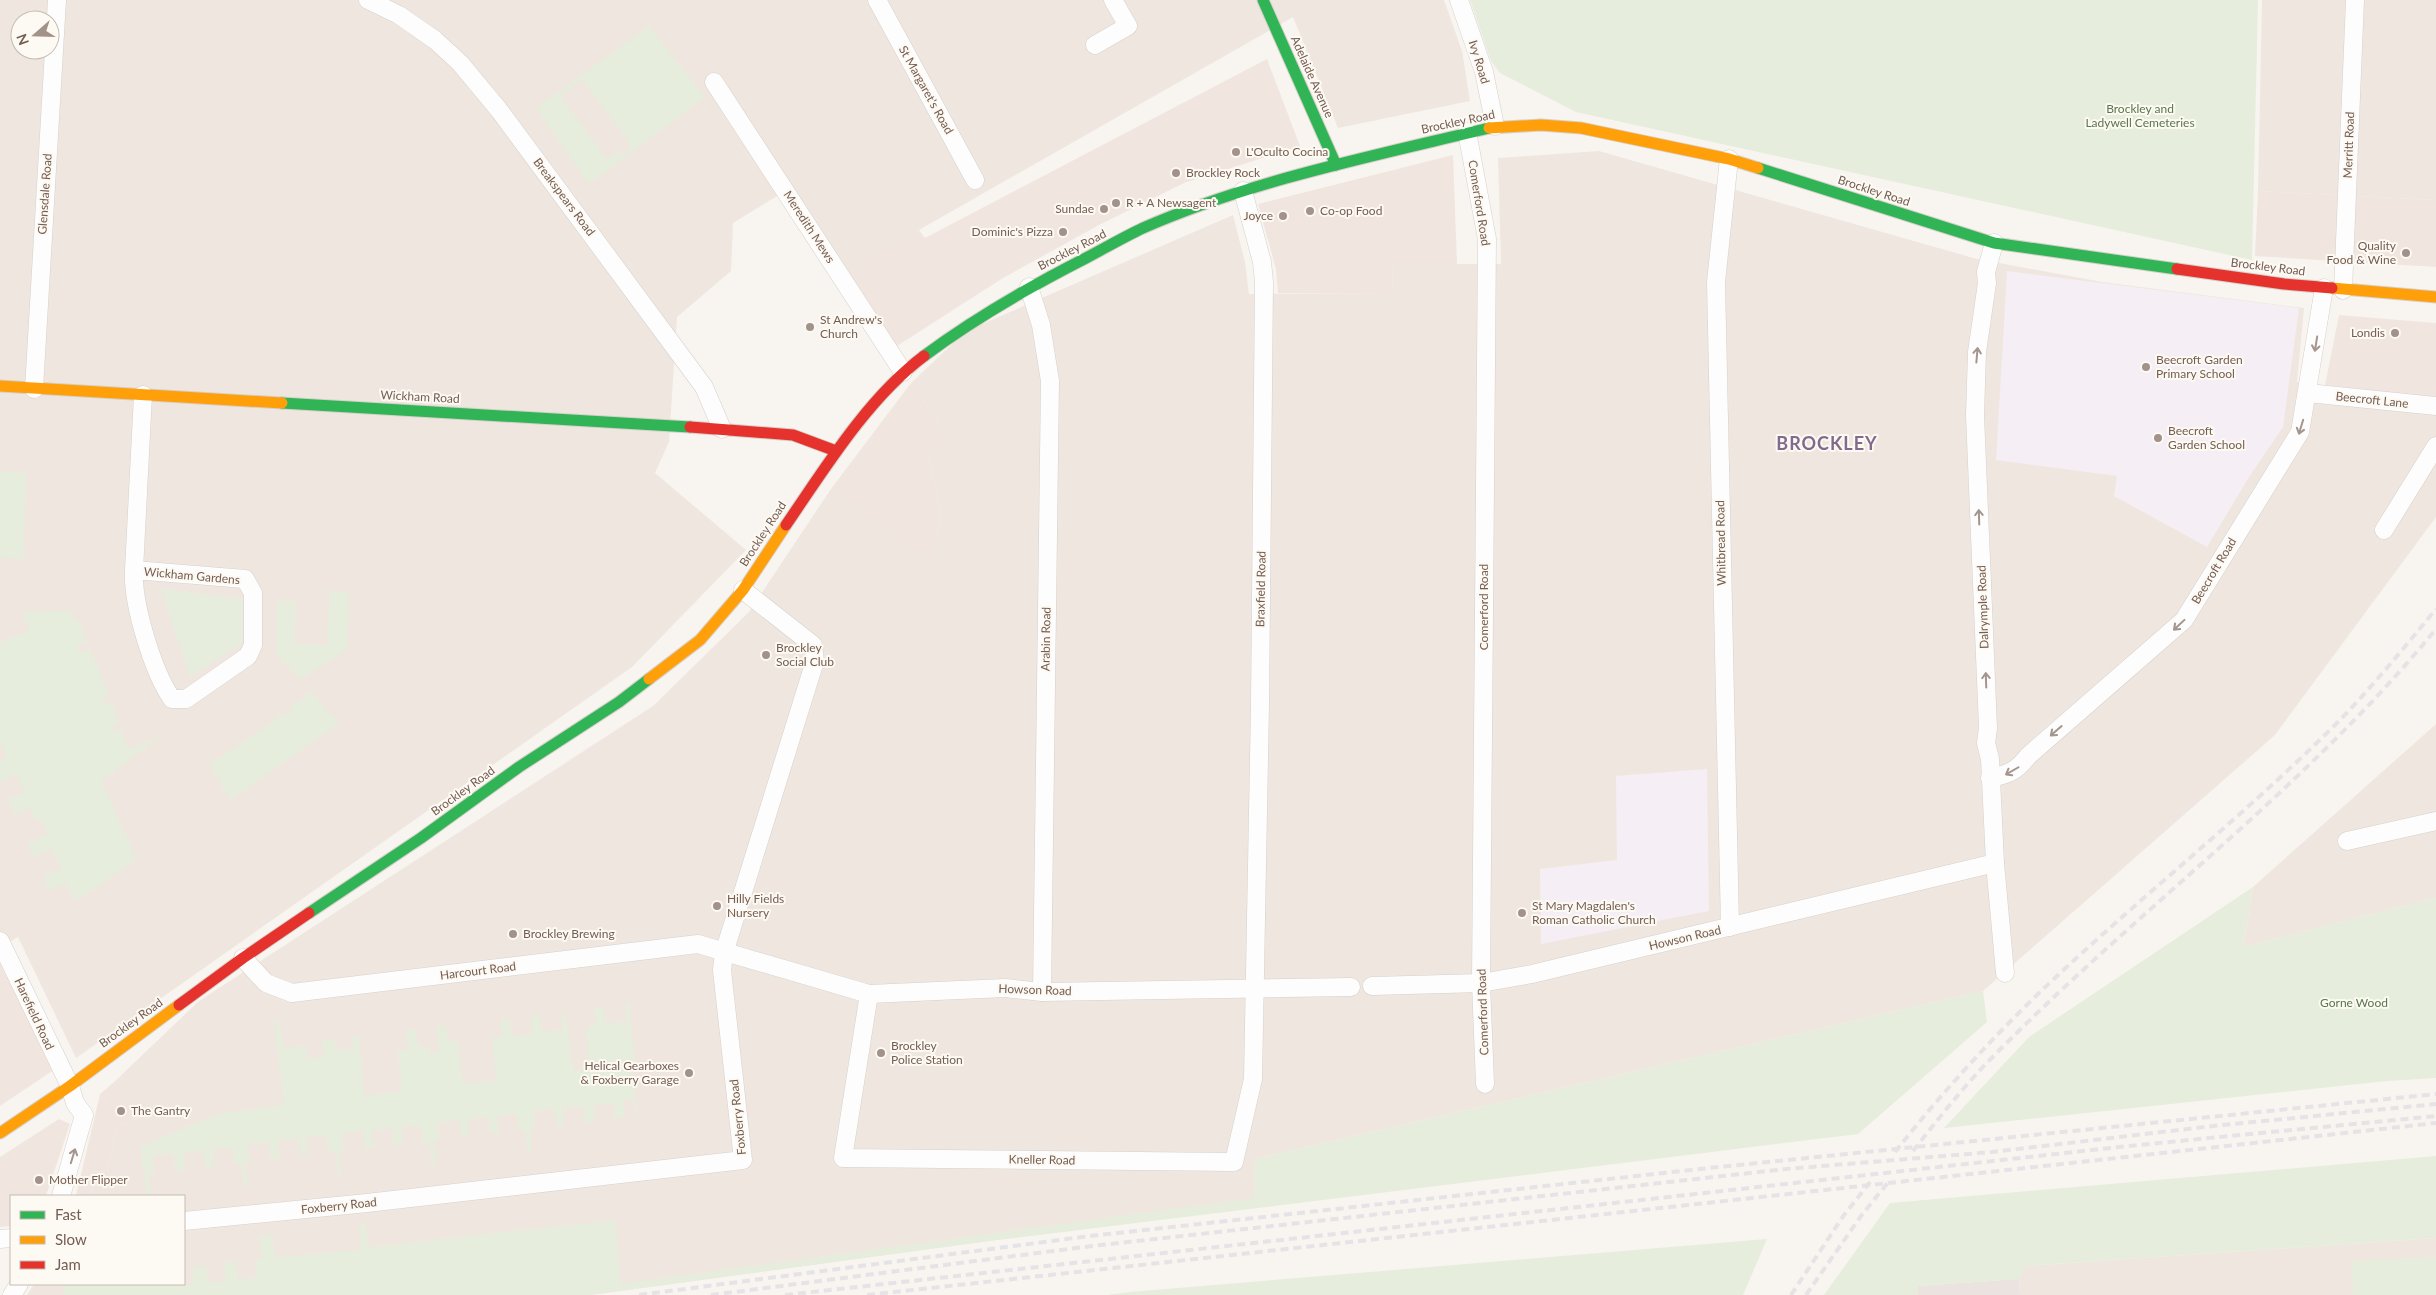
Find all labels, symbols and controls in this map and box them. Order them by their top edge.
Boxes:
north arrow [10,10,60,60]
text: N [12,32,32,48]
street label: Adelaide Avenue [1288,33,1337,120]
street label: Ivy Road [1466,38,1493,86]
street label: St Margaret's Road [896,43,957,137]
park label: Brockley and Ladywell Cemeteries [2085,101,2195,130]
street label: Brockley Road [1420,106,1496,137]
street label: Merritt Road [2340,111,2357,179]
place label: L'Oculto Cocina [1246,144,1328,159]
marker: L'Oculto Cocina [1230,146,1242,158]
street label: Glensdale Road [34,153,55,235]
street label: Breakspears Road [530,155,599,239]
street label: Comerford Road [1465,159,1494,247]
place label: Brockley Rock [1186,165,1261,180]
marker: Brockley Rock [1170,167,1182,179]
street label: Brockley Road [1836,172,1912,209]
street label: Meredith Mews [780,188,838,266]
place label: R + A Newsagent [1126,195,1217,210]
marker: R + A Newsagent [1110,197,1122,209]
place label: Sundae [1055,201,1094,216]
marker: Sundae [1098,203,1110,215]
place label: Co-op Food [1320,203,1382,218]
marker: Co-op Food [1304,205,1316,217]
place label: Joyce [1244,208,1273,223]
marker: Joyce [1277,210,1289,222]
place label: Dominic's Pizza [972,224,1053,239]
street label: Brockley Road [1035,226,1109,273]
marker: Dominic's Pizza [1057,226,1069,238]
place label: Quality Food & Wine [2327,238,2397,267]
marker: Quality Food & Wine [2400,247,2412,259]
street label: Brockley Road [2230,254,2306,279]
place label: St Andrew's Church [820,312,882,341]
marker: St Andrew's Church [804,321,816,333]
place label: Londis [2351,325,2385,340]
marker: Londis [2389,327,2401,339]
one-way arrow [2310,336,2320,352]
one-way arrow [1973,347,1982,363]
place label: Beecroft Garden Primary School [2156,352,2243,381]
marker: Beecroft Garden Primary School [2140,361,2152,373]
street label: Wickham Road [380,387,460,406]
street label: Beecroft Lane [2335,388,2409,411]
one-way arrow [2295,419,2305,435]
place label: Beecroft Garden School [2168,423,2245,452]
district label: BROCKLEY [1776,432,1878,454]
marker: Beecroft Garden School [2152,432,2164,444]
street label: Brockley Road [736,498,789,569]
street label: Whitbread Road [1712,500,1729,586]
one-way arrow [1975,510,1984,526]
street label: Beecroft Road [2188,535,2239,607]
street label: Braxfield Road [1252,551,1269,627]
street label: Wickham Gardens [143,564,241,587]
street label: Comerford Road [1476,564,1491,650]
street label: Dalrymple Road [1974,565,1991,649]
street label: Arabin Road [1037,607,1054,671]
one-way arrow [2173,619,2186,631]
place label: Brockley Social Club [776,640,834,669]
marker: Brockley Social Club [760,649,772,661]
one-way arrow [1982,672,1991,688]
one-way arrow [2050,725,2063,737]
street label: Brockley Road [428,762,497,819]
one-way arrow [2004,766,2019,776]
place label: Hilly Fields Nursery [727,891,784,920]
place label: St Mary Magdalen's Roman Catholic Church [1532,898,1656,927]
marker: Hilly Fields Nursery [711,900,723,912]
marker: St Mary Magdalen's Roman Catholic Church [1516,907,1528,919]
street label: Howson Road [1647,922,1722,953]
place label: Brockley Brewing [523,926,615,941]
marker: Brockley Brewing [507,928,519,940]
street label: Harcourt Road [439,958,517,983]
street label: Comerford Road [1473,968,1492,1056]
street label: Harefield Road [11,975,58,1052]
street label: Howson Road [998,981,1072,998]
street label: Brockley Road [96,994,165,1051]
park label: Gorne Wood [2320,995,2388,1010]
place label: Brockley Police Station [891,1038,963,1067]
marker: Brockley Police Station [875,1047,887,1059]
place label: Helical Gearboxes & Foxberry Garage [580,1058,679,1087]
marker: Helical Gearboxes & Foxberry Garage [683,1067,695,1079]
street label: Foxberry Road [726,1078,749,1156]
place label: The Gantry [131,1103,191,1118]
marker: The Gantry [115,1105,127,1117]
one-way arrow [69,1148,78,1164]
street label: Kneller Road [1008,1151,1076,1168]
place label: Mother Flipper [49,1172,128,1187]
marker: Mother Flipper [33,1174,45,1186]
street label: Foxberry Road [300,1194,378,1217]
legend [10,1195,185,1285]
text: Fast [55,1205,82,1223]
text: Slow [55,1230,87,1248]
text: Jam [55,1255,81,1273]

